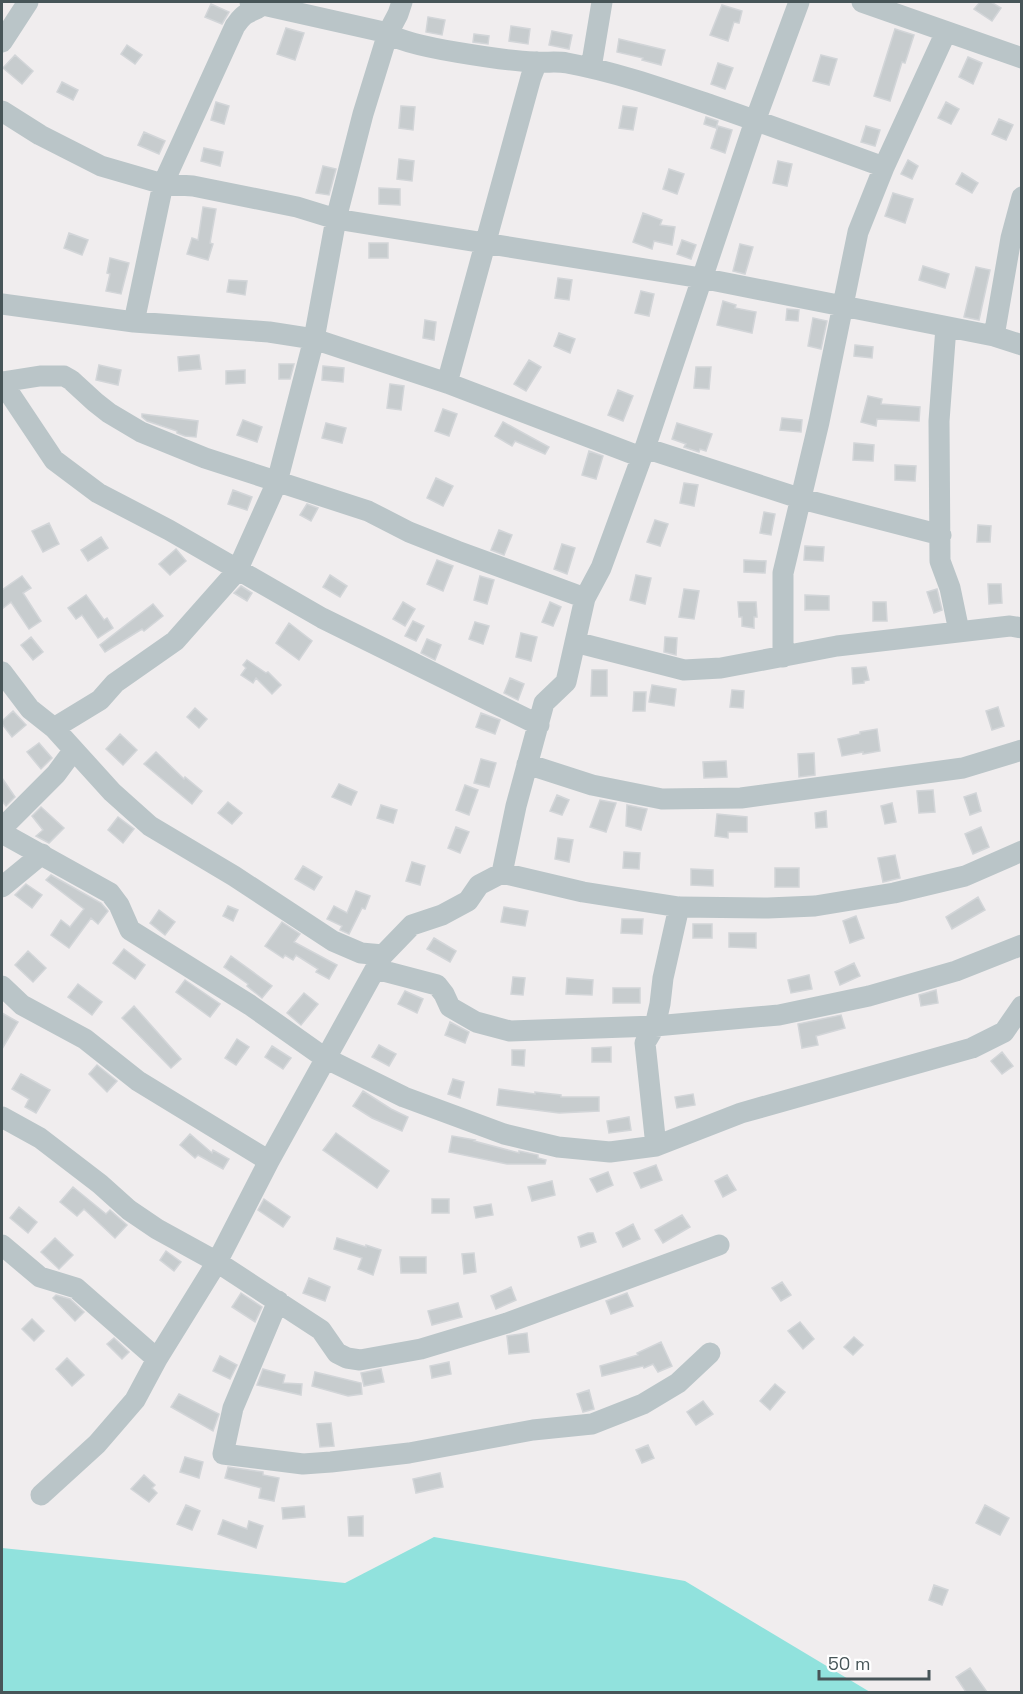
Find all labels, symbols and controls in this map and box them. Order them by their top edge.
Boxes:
scale bar [819,1643,928,1681]
text: 50 m [828,1652,870,1675]

